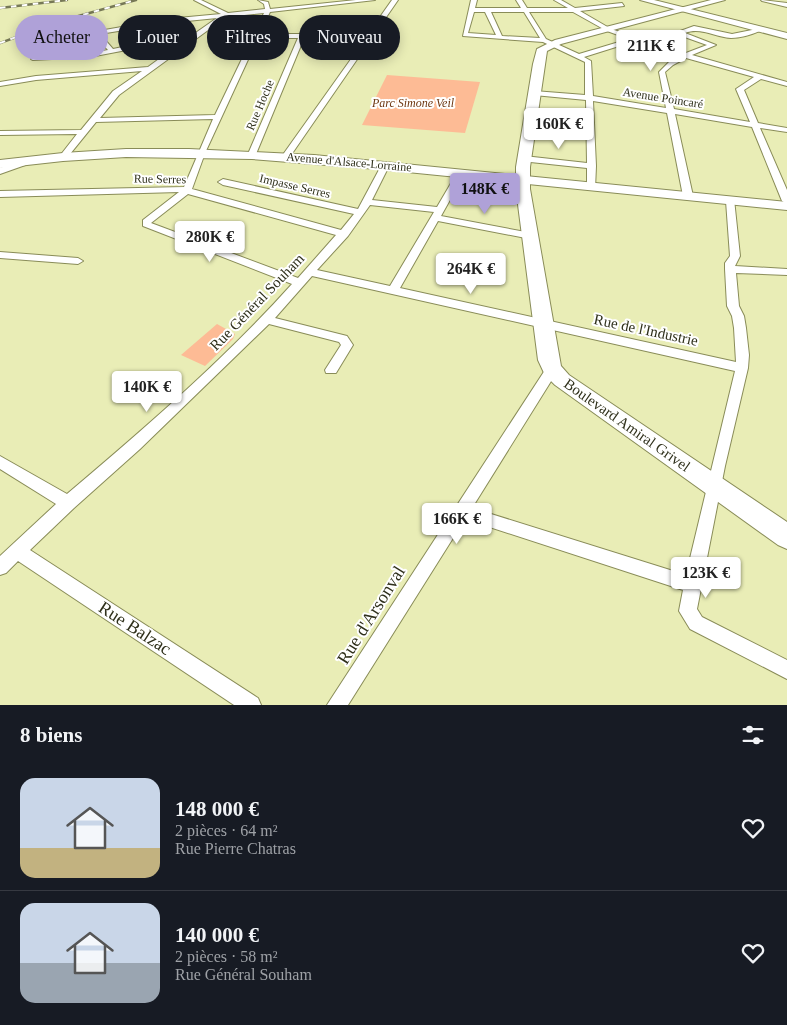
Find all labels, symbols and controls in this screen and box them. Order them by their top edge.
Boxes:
chip: Acheter [15,15,108,60]
chip: Louer [118,15,197,60]
chip: Filtres [207,15,289,60]
chip: Nouveau [299,15,400,60]
pin: 211K € [610,30,692,72]
text: 211K € [627,37,675,54]
street label: Rue Hoche [243,78,277,132]
street label: Avenue Poincaré [622,85,704,111]
park label: Parc Simone Veil [371,96,455,110]
pin: 160K € [518,108,600,150]
text: 160K € [535,115,583,132]
street label: Avenue d'Alsace-Lorraine [286,150,412,174]
street label: Impasse Serres [258,171,332,201]
street label: Rue Serres [134,172,187,186]
pin: 148K € [444,172,526,215]
text: 148K € [461,180,509,197]
pin: 280K € [169,220,251,263]
text: 280K € [186,228,234,245]
street label: Rue Général Souham [207,250,308,354]
pin: 264K € [430,252,512,295]
text: 264K € [447,260,495,277]
street label: Rue de l'Industrie [592,311,700,349]
pin: 140K € [106,370,188,413]
street label: Boulevard Amiral Grivel [561,375,693,475]
text: 140K € [123,378,171,395]
pin: 166K € [416,502,498,545]
text: 166K € [433,510,481,527]
pin: 123K € [665,556,747,599]
street label: Rue d'Arsonval [333,562,409,668]
text: 123K € [682,564,730,581]
street label: Rue Balzac [95,597,175,659]
icon: filters [739,721,767,749]
text: 8 biens [20,723,82,747]
text: 148 000 € [175,797,259,821]
icon: home [60,798,120,858]
icon: heart [739,814,767,842]
text: 2 pièces · 64 m² [175,822,278,839]
text: Rue Pierre Chatras [175,840,296,857]
icon: home [60,923,120,983]
text: 140 000 € [175,923,259,947]
icon: heart [739,939,767,967]
text: 2 pièces · 58 m² [175,948,278,965]
text: Rue Général Souham [175,966,312,983]

